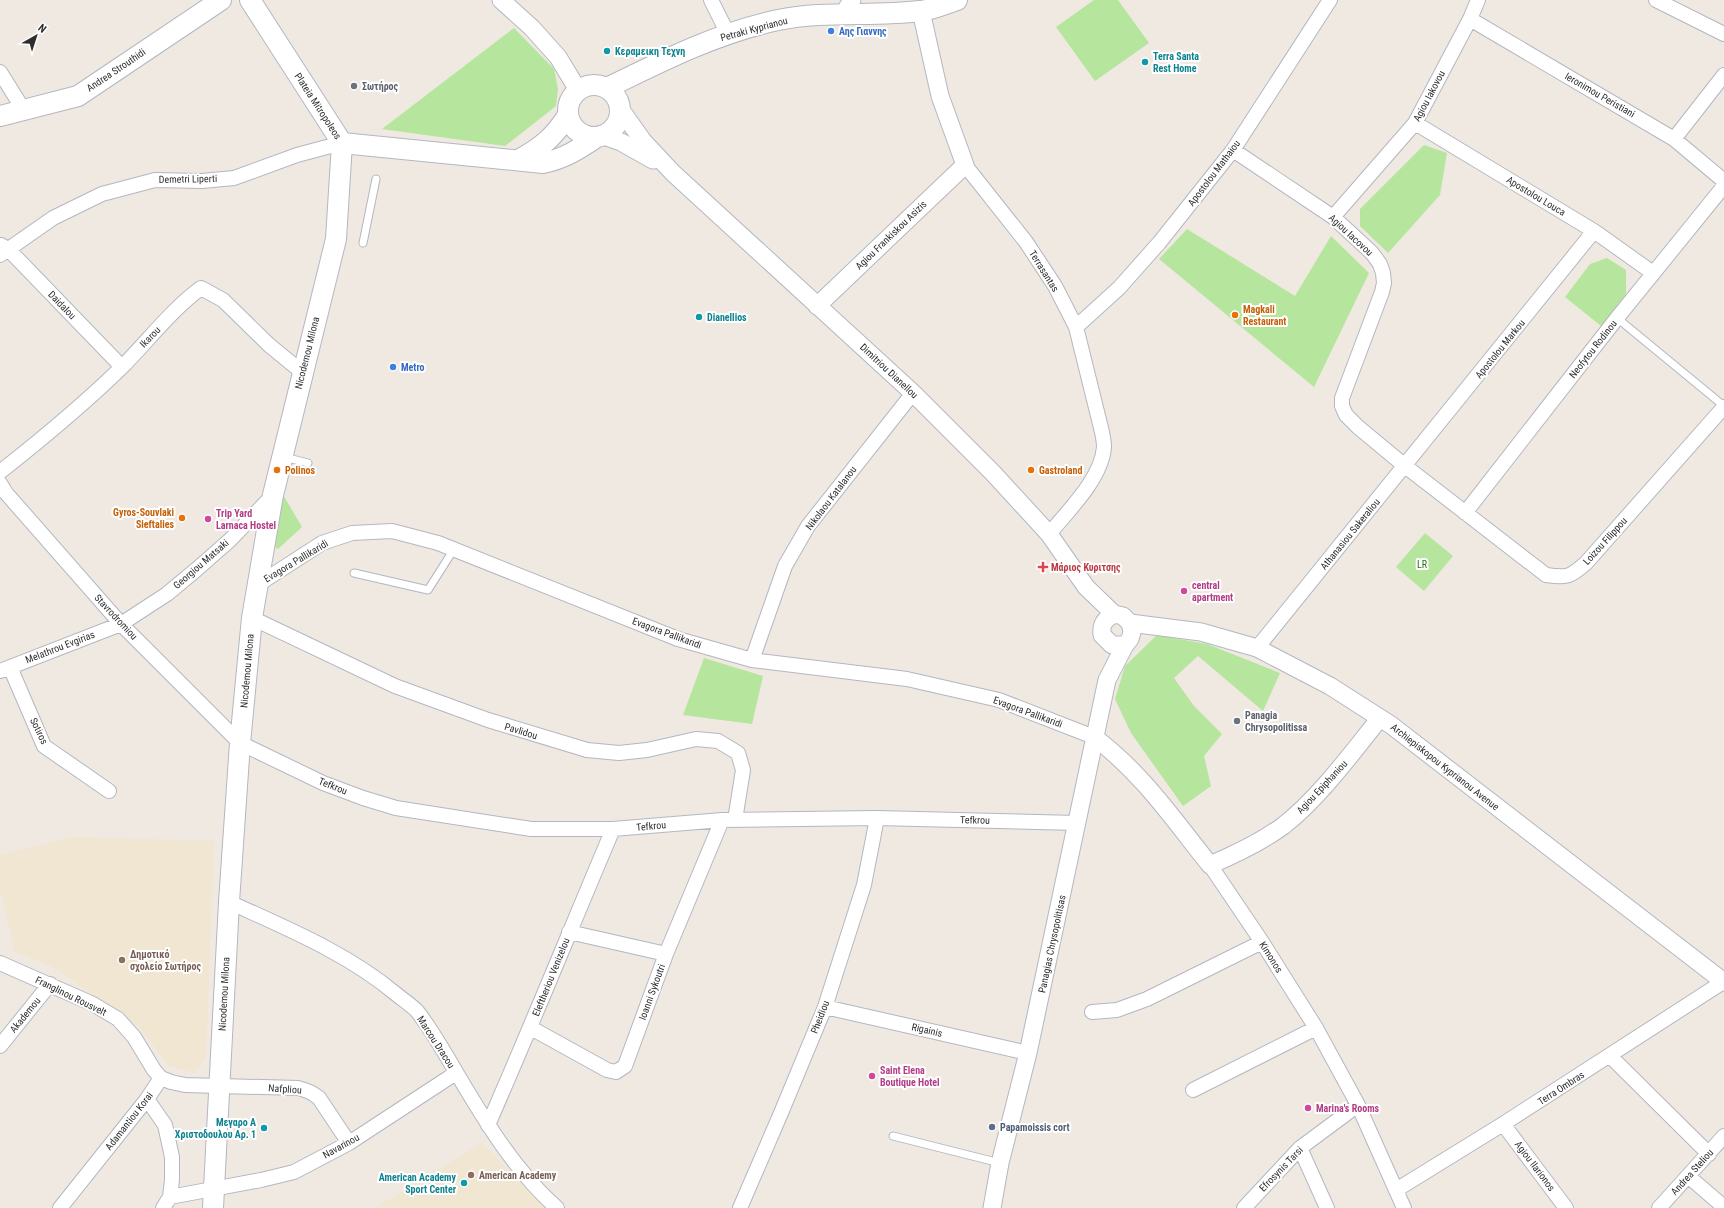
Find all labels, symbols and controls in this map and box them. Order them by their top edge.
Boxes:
street label: Petraki Kyprianou [719,15,789,43]
north arrow [16,16,56,56]
text: N [35,21,49,36]
marker: Αης Γιαννης [826,26,836,36]
place label: Αης Γιαννης [839,26,887,37]
street label: Andrea Strouthidi [84,46,148,94]
marker: Κεραμεικη Τεχνη [602,46,612,56]
place label: Κεραμεικη Τεχνη [615,46,685,58]
place label: Terra Santa Rest Home [1153,51,1199,74]
marker: Terra Santa Rest Home [1140,57,1150,67]
street label: Agiou Iakovou [1411,69,1447,123]
street label: Ieronimou Peristiani [1563,70,1637,120]
street label: Plateia Mitropoleos [292,71,344,142]
marker: Σωτήρος [349,81,359,91]
place label: Σωτήρος [362,81,399,92]
street label: Apostolou Mathaiou [1186,138,1242,208]
street label: Demetri Liperti [159,173,217,185]
street label: Apostolou Louca [1505,174,1568,218]
street label: Agiou Frankiskou Asizis [853,198,929,272]
street label: Agiou Iacovou [1327,212,1375,258]
street label: Terrasantas [1027,248,1061,294]
street label: Daidalou [46,289,78,321]
place label: Magkali Restaurant [1243,304,1286,327]
marker: Magkali Restaurant [1230,310,1240,320]
marker: Dianellios [694,312,704,322]
place label: Dianellios [707,312,747,323]
street label: Nicodemou Milona [293,315,321,390]
street label: Apostolou Markou [1473,317,1527,381]
street label: Neofytou Rodinou [1567,318,1619,380]
street label: Ikarou [137,324,163,350]
street label: Dimitriou Dianellou [858,341,920,401]
marker: Metro [388,362,398,372]
place label: Metro [401,362,425,373]
street label: Nikolaou Katalanou [803,464,859,532]
marker: Polinos [272,465,282,475]
place label: Polinos [285,465,316,476]
marker: Gastroland [1026,465,1036,475]
place label: Gastroland [1039,465,1082,476]
street label: Athanasiou Sakeraliou [1318,496,1382,572]
place label: Gyros-Souvlaki Sieftalies [113,507,174,530]
place label: Trip Yard Larnaca Hostel [216,508,276,531]
marker: Gyros-Souvlaki Sieftalies [177,513,187,523]
marker: Trip Yard Larnaca Hostel [203,514,213,524]
street label: Loizou Filippou [1581,515,1629,567]
street label: Georgiou Matsaki [171,537,231,591]
street label: Evagora Pallikaridi [262,538,330,584]
park label: LR [1417,559,1428,570]
marker: Μάριος Κυριτσης [1038,562,1048,572]
place label: Μάριος Κυριτσης [1051,562,1121,573]
place label: central apartment [1192,580,1233,603]
marker: central apartment [1179,586,1189,596]
street label: Stavrodromiou [92,592,140,642]
street label: Evagora Pallikaridi [631,615,703,651]
street label: Melathrou Evgirias [24,629,97,665]
street label: Nicodemou Milona [238,633,256,708]
street label: Evagora Pallikaridi [992,694,1064,730]
place label: Panagia Chrysopolitissa [1245,710,1308,733]
street label: Sotiros [28,716,50,746]
marker: Panagia Chrysopolitissa [1232,716,1242,726]
street label: Pavlidou [503,721,539,741]
street label: Archiepiskopou Kyprianou Avenue [1389,721,1501,813]
street label: Agiou Epiphaniou [1294,758,1350,816]
street label: Tefkrou [317,775,349,797]
street label: Tefkrou [960,814,990,826]
street label: Tefkrou [636,819,667,833]
street label: Panagias Chrysopolitisas [1036,894,1068,994]
street label: Eleftheriou Venizelou [530,936,572,1018]
street label: Kimonos [1257,939,1285,975]
place label: Δημοτικό σχολείο Σωτήρος [130,949,201,973]
marker: Δημοτικό σχολείο Σωτήρος [117,955,127,965]
street label: Nicodemou Milona [217,956,231,1031]
street label: Ioanni Sykoutri [637,963,667,1021]
street label: Franglinou Rousvelt [34,974,108,1018]
street label: Akademou [7,995,43,1035]
street label: Pheidiou [809,999,831,1035]
street label: Marcou Dracou [415,1014,457,1070]
street label: Rigainis [911,1021,944,1039]
place label: Saint Elena Boutique Hotel [880,1065,940,1088]
street label: Terra Ombras [1536,1069,1587,1107]
marker: Saint Elena Boutique Hotel [867,1071,877,1081]
street label: Nafpliou [268,1082,302,1096]
street label: Adamantiou Korai [103,1090,155,1152]
marker: Marina's Rooms [1303,1103,1313,1113]
place label: Marina's Rooms [1316,1103,1380,1114]
place label: Μεγαρο Α Χριστοδουλου Αρ. 1 [175,1117,256,1140]
marker: Papamoissis cort [987,1122,997,1132]
place label: Papamoissis cort [1000,1122,1070,1133]
marker: Μεγαρο Α Χριστοδουλου Αρ. 1 [259,1123,269,1133]
street label: Navarinou [321,1131,361,1160]
street label: Agiou Ilarionos [1513,1139,1558,1193]
street label: Efrosynis Tarsi [1257,1144,1305,1194]
street label: Andrea Steliou [1669,1147,1715,1197]
marker: American Academy [466,1170,476,1180]
place label: American Academy [479,1170,557,1181]
place label: American Academy Sport Center [379,1172,457,1195]
marker: American Academy Sport Center [459,1178,469,1188]

